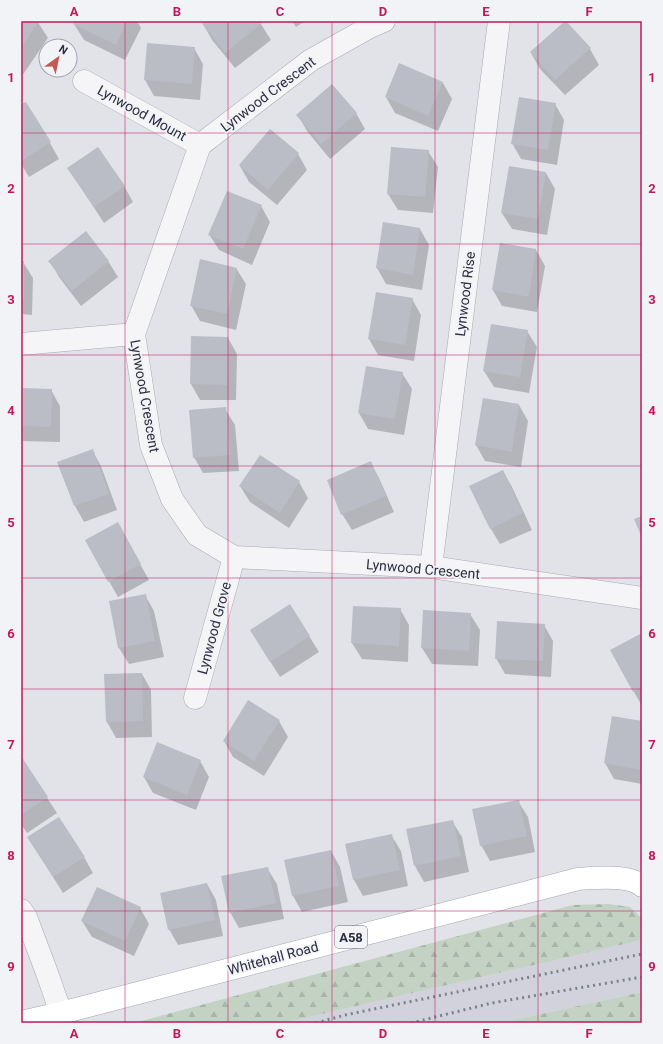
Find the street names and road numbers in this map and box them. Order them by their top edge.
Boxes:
street label: Lynwood Crescent [218,53,319,135]
street label: Lynwood Mount [95,82,190,144]
street label: Lynwood Rise [452,251,478,337]
street label: Lynwood Crescent [127,338,163,454]
street label: Lynwood Crescent [365,556,481,582]
street label: Lynwood Grove [194,580,234,676]
road number: A58 [335,926,367,948]
street label: Whitehall Road [226,938,320,978]

